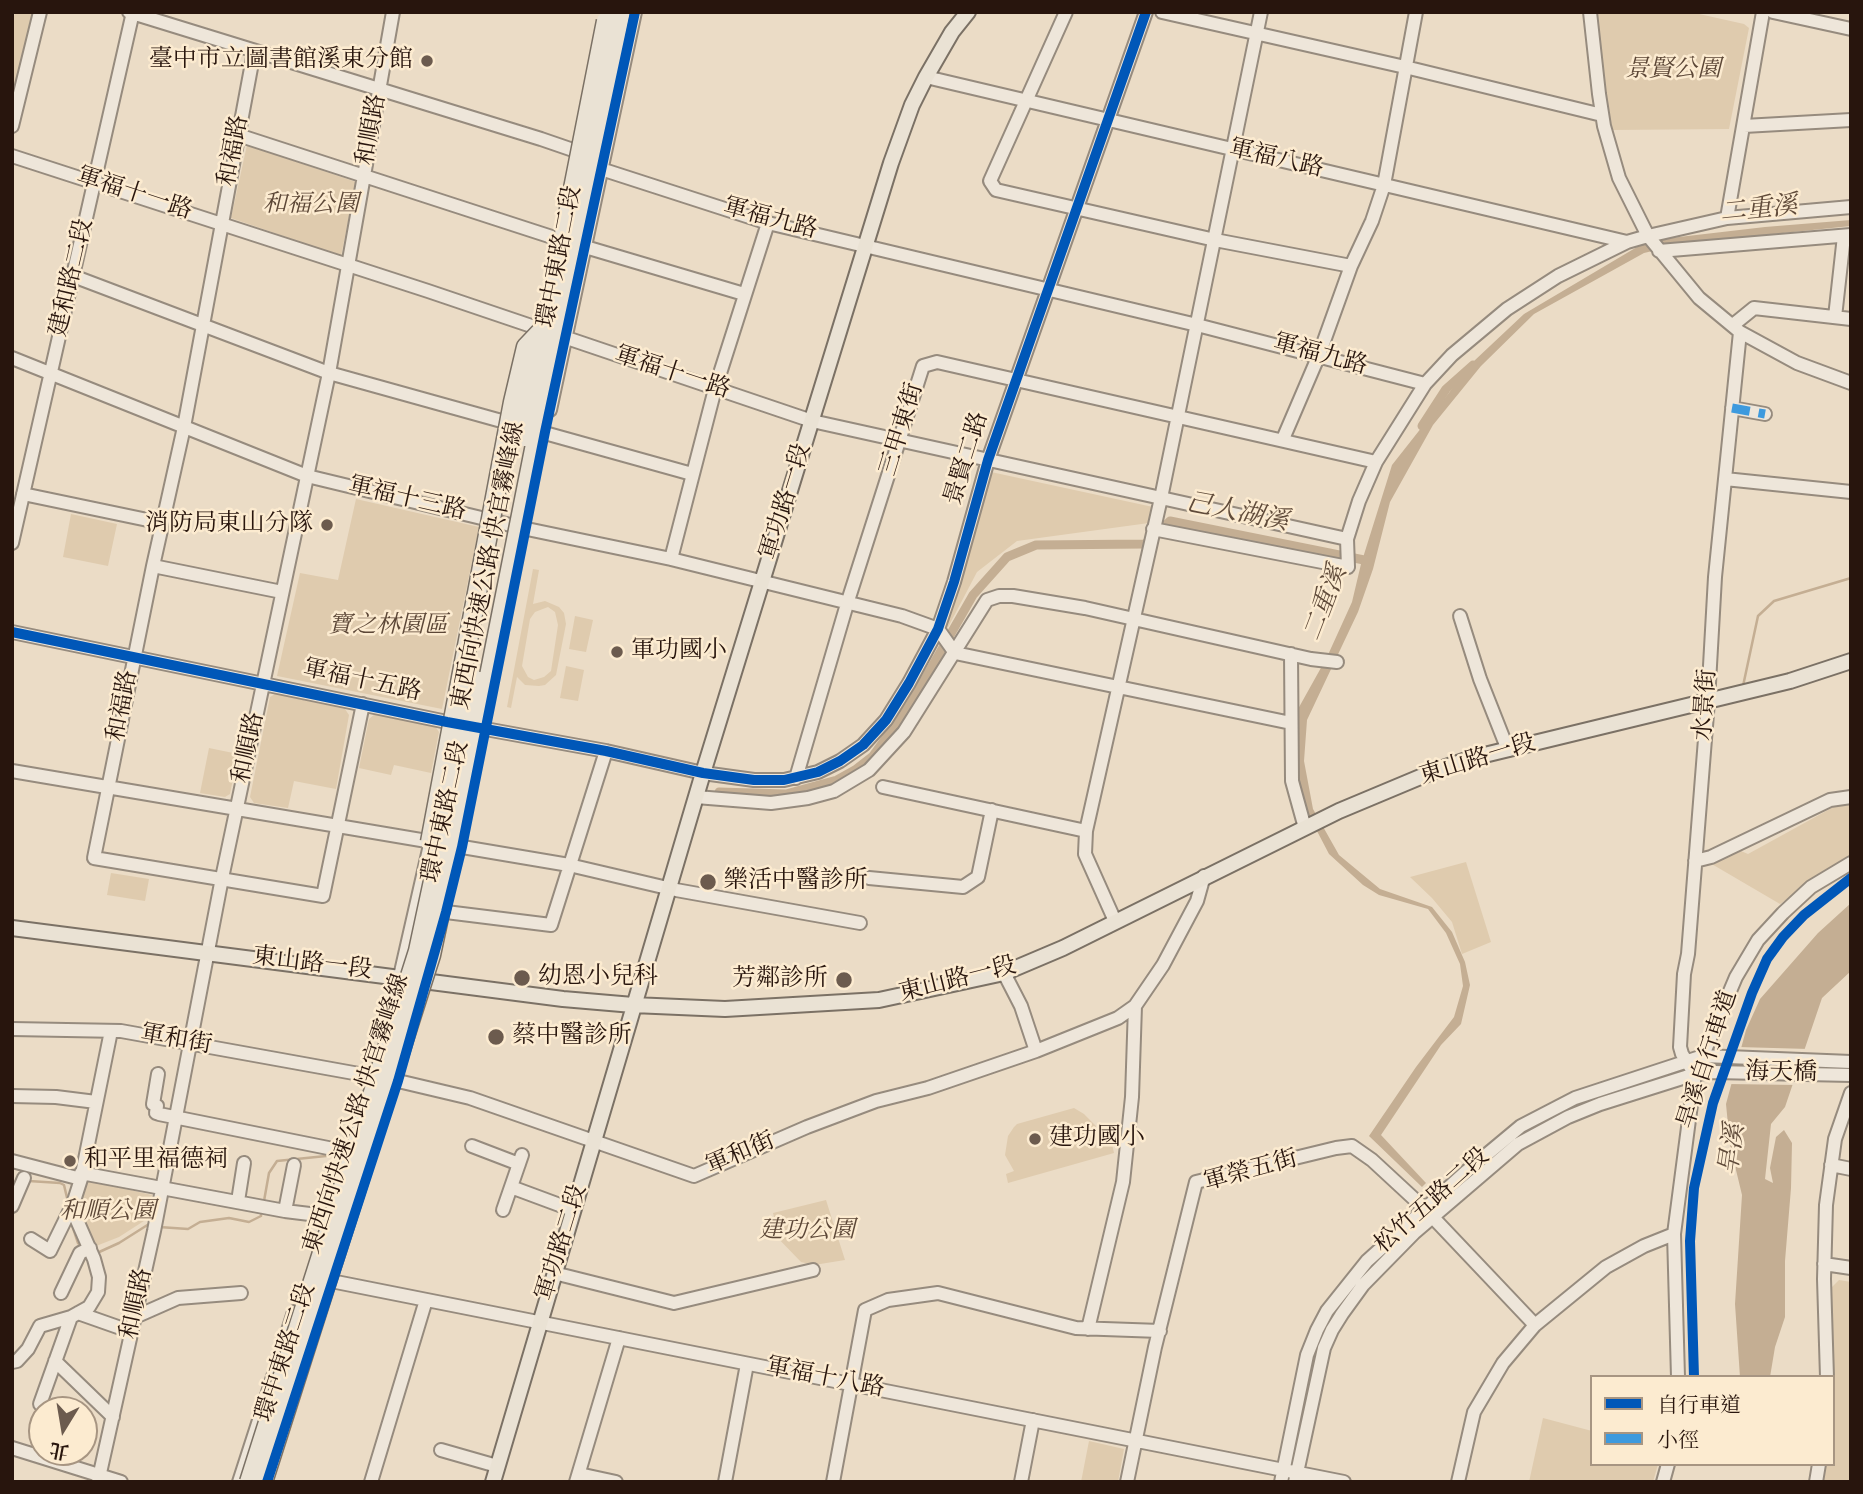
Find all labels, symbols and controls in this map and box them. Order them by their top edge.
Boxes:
place label: 臺中市立圖書館溪東分館 [149,47,413,75]
marker: 臺中市立圖書館溪東分館 [419,53,435,69]
park label: 景賢公園 [1625,57,1721,85]
street label: 和順路 [353,92,393,168]
street label: 和福路 [214,113,256,189]
street label: 軍福八路 [1226,135,1326,185]
street label: 軍福十一路 [72,163,196,227]
street label: 環中東路二段 [533,184,589,330]
water label: 二重溪 [1719,191,1799,231]
park label: 和福公園 [263,192,359,220]
street label: 軍福九路 [720,194,820,246]
street label: 建和路二段 [45,216,101,340]
street label: 軍福九路 [1270,330,1370,382]
street label: 軍福十一路 [610,342,734,406]
street label: 三甲東街 [875,380,931,480]
street label: 景賢二路 [940,409,996,509]
street label: 東西向快速公路 快官霧峰線 [448,419,532,713]
street label: 軍功路一段 [756,440,818,564]
street label: 軍福十三路 [345,472,469,528]
water label: 己人湖溪 [1183,489,1291,539]
place label: 消防局東山分隊 [145,511,313,539]
marker: 消防局東山分隊 [319,517,335,533]
water label: 二重溪 [1298,562,1356,646]
park label: 寶之林園區 [328,613,448,641]
place label: 軍功國小 [631,638,727,666]
marker: 軍功國小 [609,644,625,660]
street label: 軍福十五路 [300,655,424,709]
street label: 和福路 [103,668,145,744]
street label: 水景街 [1690,668,1724,742]
street label: 和順路 [228,710,272,786]
street label: 東山路一段 [1416,730,1540,792]
street label: 環中東路二段 [418,739,476,885]
place label: 樂活中醫診所 [724,868,868,896]
marker: 樂活中醫診所 [698,872,718,892]
street label: 東山路一段 [251,943,373,987]
street label: 東山路一段 [896,953,1020,1009]
place label: 幼恩小兒科 [538,964,658,992]
place label: 芳鄰診所 [732,966,828,994]
marker: 幼恩小兒科 [512,968,532,988]
street label: 東西向快速公路 快官霧峰線 [299,970,417,1258]
marker: 芳鄰診所 [834,970,854,990]
street label: 旱溪自行車道 [1673,987,1745,1133]
street label: 軍和街 [138,1021,214,1061]
place label: 蔡中醫診所 [512,1023,632,1051]
marker: 蔡中醫診所 [486,1027,506,1047]
street label: 海天橋 [1745,1059,1817,1089]
water label: 旱溪 [1715,1122,1753,1178]
place label: 建功國小 [1049,1125,1145,1153]
street label: 軍和街 [702,1128,780,1182]
marker: 建功國小 [1027,1131,1043,1147]
street label: 松竹五路二段 [1370,1143,1496,1261]
street label: 軍榮五街 [1201,1146,1301,1198]
place label: 和平里福德祠 [84,1147,228,1175]
marker: 和平里福德祠 [62,1153,78,1169]
street label: 軍功路二段 [532,1181,594,1305]
park label: 和順公園 [60,1199,156,1227]
park label: 建功公園 [759,1218,855,1246]
street label: 和順路 [116,1266,160,1342]
street label: 環中東路二段 [251,1280,323,1426]
street label: 軍福十八路 [763,1353,887,1405]
legend [1590,1375,1835,1466]
text: 自行車道 [1657,1393,1741,1420]
north arrow [28,1396,98,1466]
text: 小徑 [1657,1428,1699,1455]
text: 北 [48,1436,71,1463]

